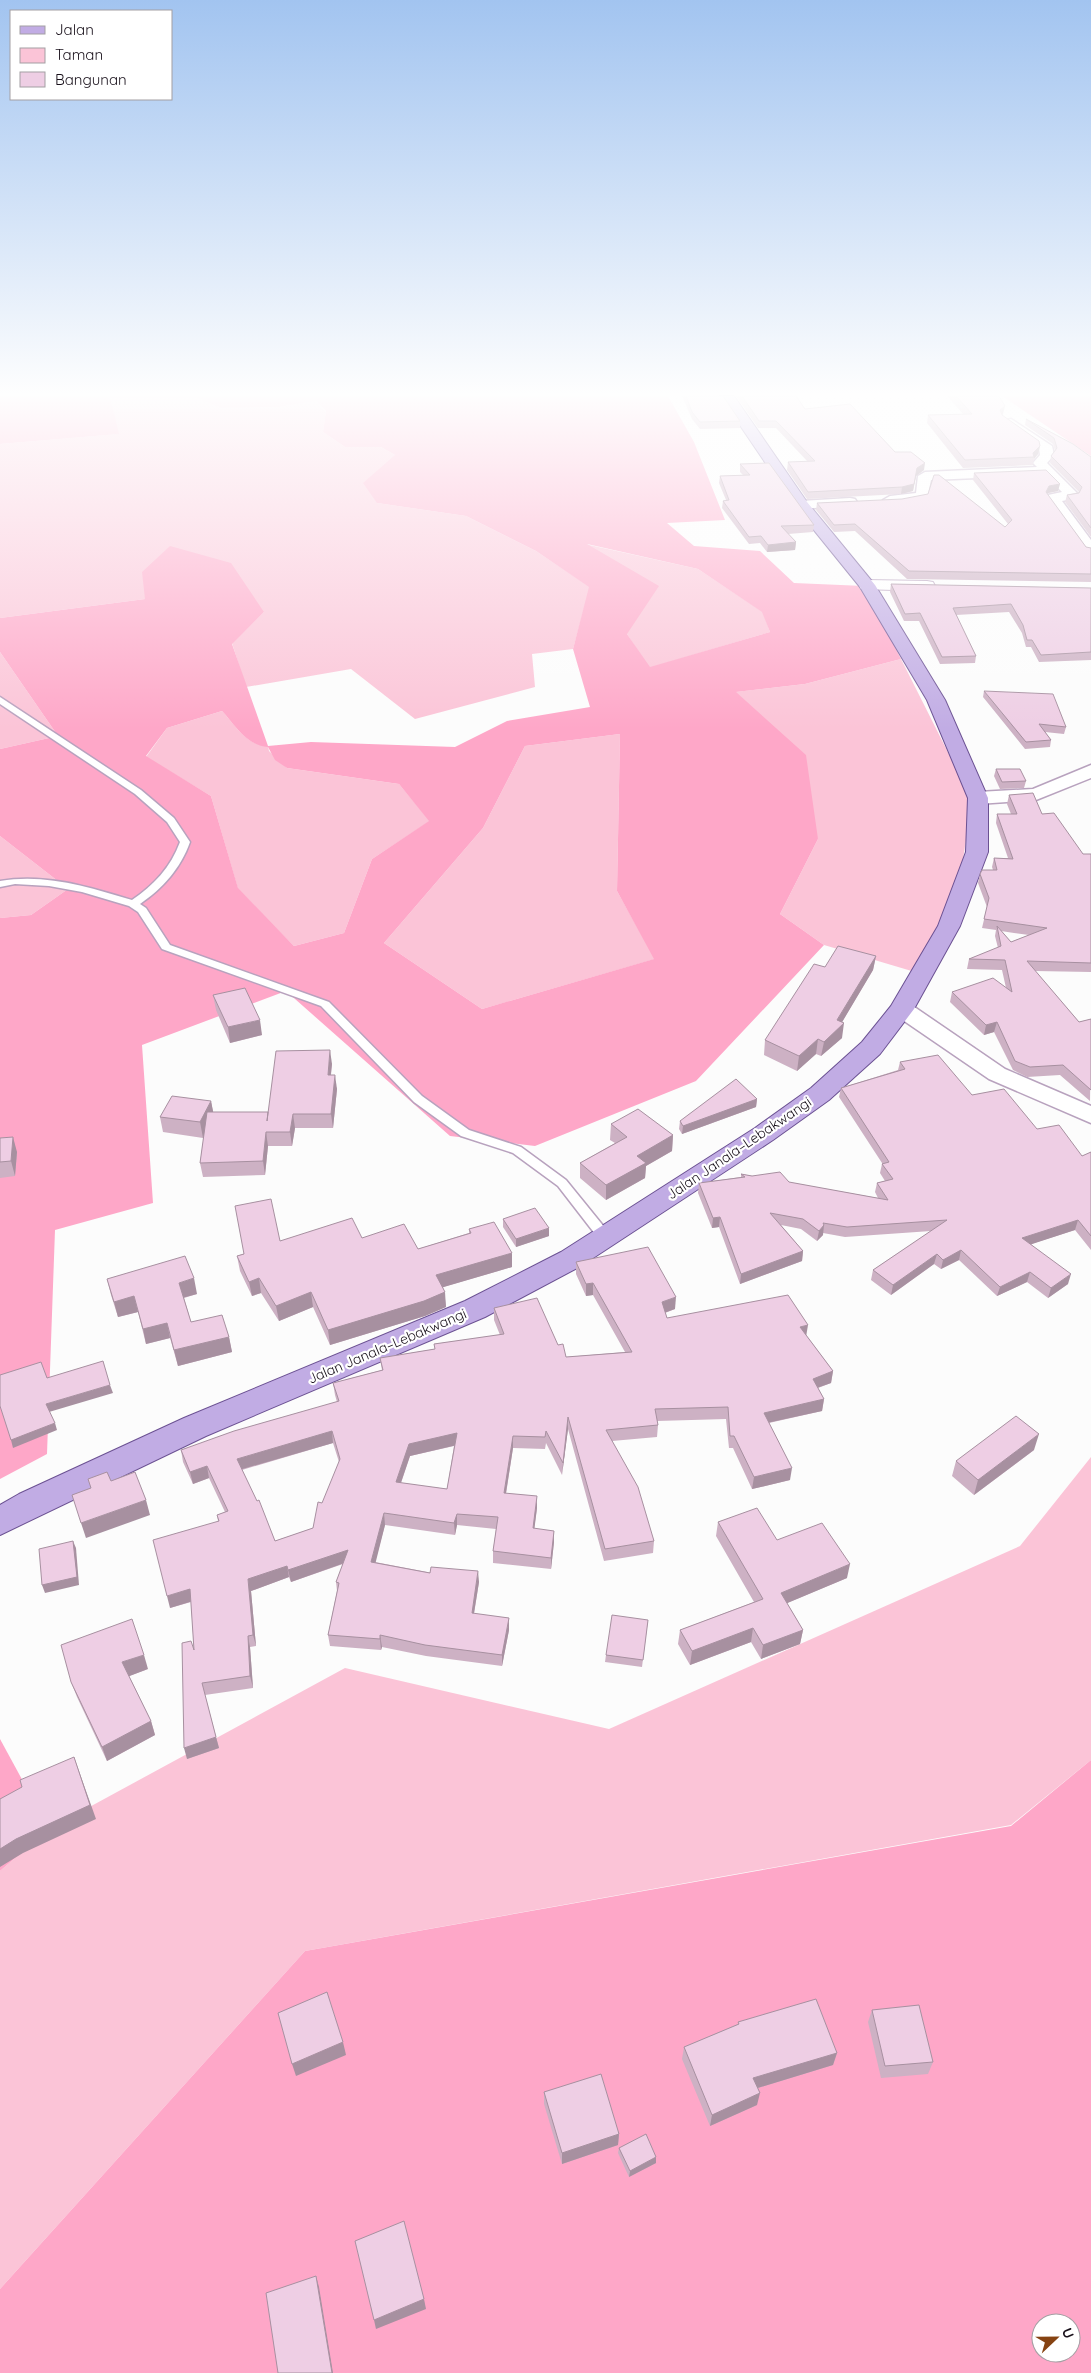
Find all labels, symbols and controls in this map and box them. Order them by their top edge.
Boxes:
legend [10,10,172,100]
text: Jalan [55,20,94,39]
text: Taman [55,45,103,64]
text: Bangunan [55,70,127,89]
street label: Jalan Janala–Lebakwangi [663,1093,815,1203]
street label: Jalan Janala–Lebakwangi [305,1304,469,1388]
north arrow [1031,2313,1081,2363]
text: U [1058,2325,1078,2341]

